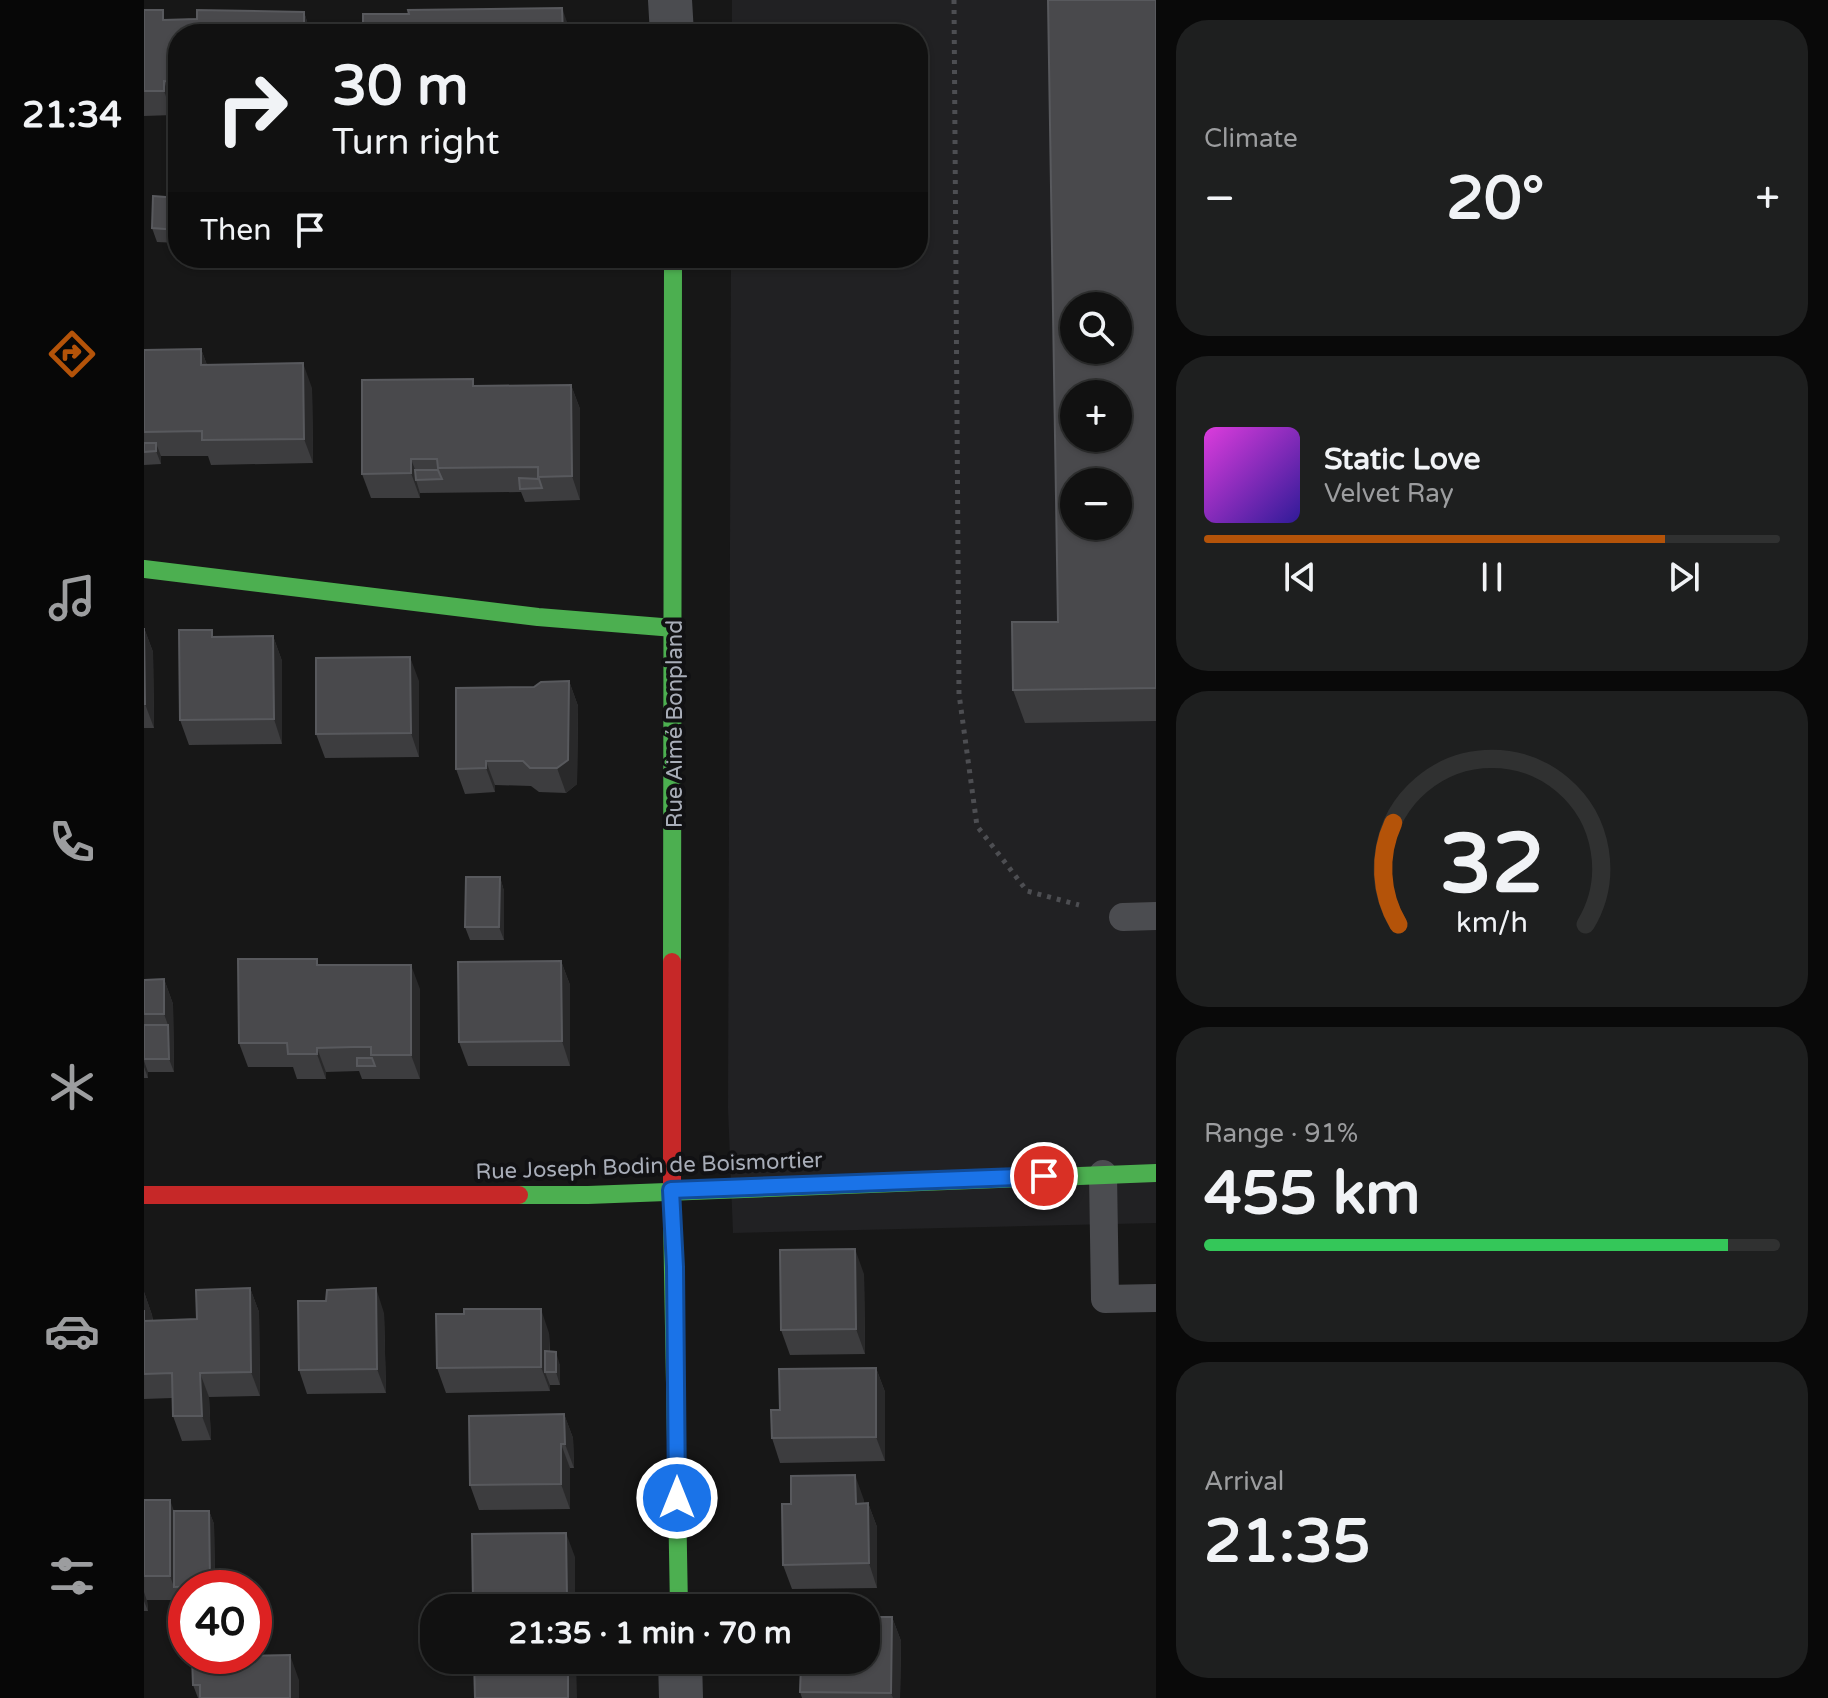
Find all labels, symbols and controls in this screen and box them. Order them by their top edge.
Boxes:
text: 30 m [332,53,468,120]
icon: right [200,56,304,160]
text: 21:34 [22,94,122,137]
text: Turn right [332,121,499,164]
text: Climate [1204,123,1298,154]
text: 20° [1446,163,1544,235]
text: − [1204,173,1235,226]
text: + [1755,173,1780,226]
icon: arrive [288,208,332,252]
text: Then [200,212,272,249]
map controls [1060,292,1132,540]
button: search [1060,292,1132,364]
icon: directions [44,326,100,382]
button: + [1060,380,1132,452]
text: Static Love [1324,441,1480,478]
button: − [1060,468,1132,540]
text: Velvet Ray [1324,478,1454,509]
icon: previous [1278,555,1322,599]
icon: pause [1470,555,1514,599]
icon: next [1662,555,1706,599]
icon: music [44,570,100,626]
street label: Rue Aimé Bonpland [662,620,688,828]
icon: phone [44,814,100,870]
text: 32 [1440,815,1544,915]
text: km/h [1456,906,1528,940]
icon: climate [44,1059,100,1115]
text: Range · 91% [1204,1118,1358,1149]
pin [1010,1142,1078,1210]
street label: Rue Joseph Bodin de Boismortier [475,1147,824,1185]
icon: arrive [1022,1154,1066,1198]
text: 455 km [1204,1158,1420,1230]
icon: car [44,1303,100,1359]
position arrow [635,1456,719,1540]
text: Arrival [1204,1466,1284,1497]
text: 21:35 [1204,1506,1370,1578]
icon: filters [44,1548,100,1604]
speed limit sign: 40 [168,1570,272,1674]
text: 21:35 · 1 min · 70 m [509,1615,791,1652]

